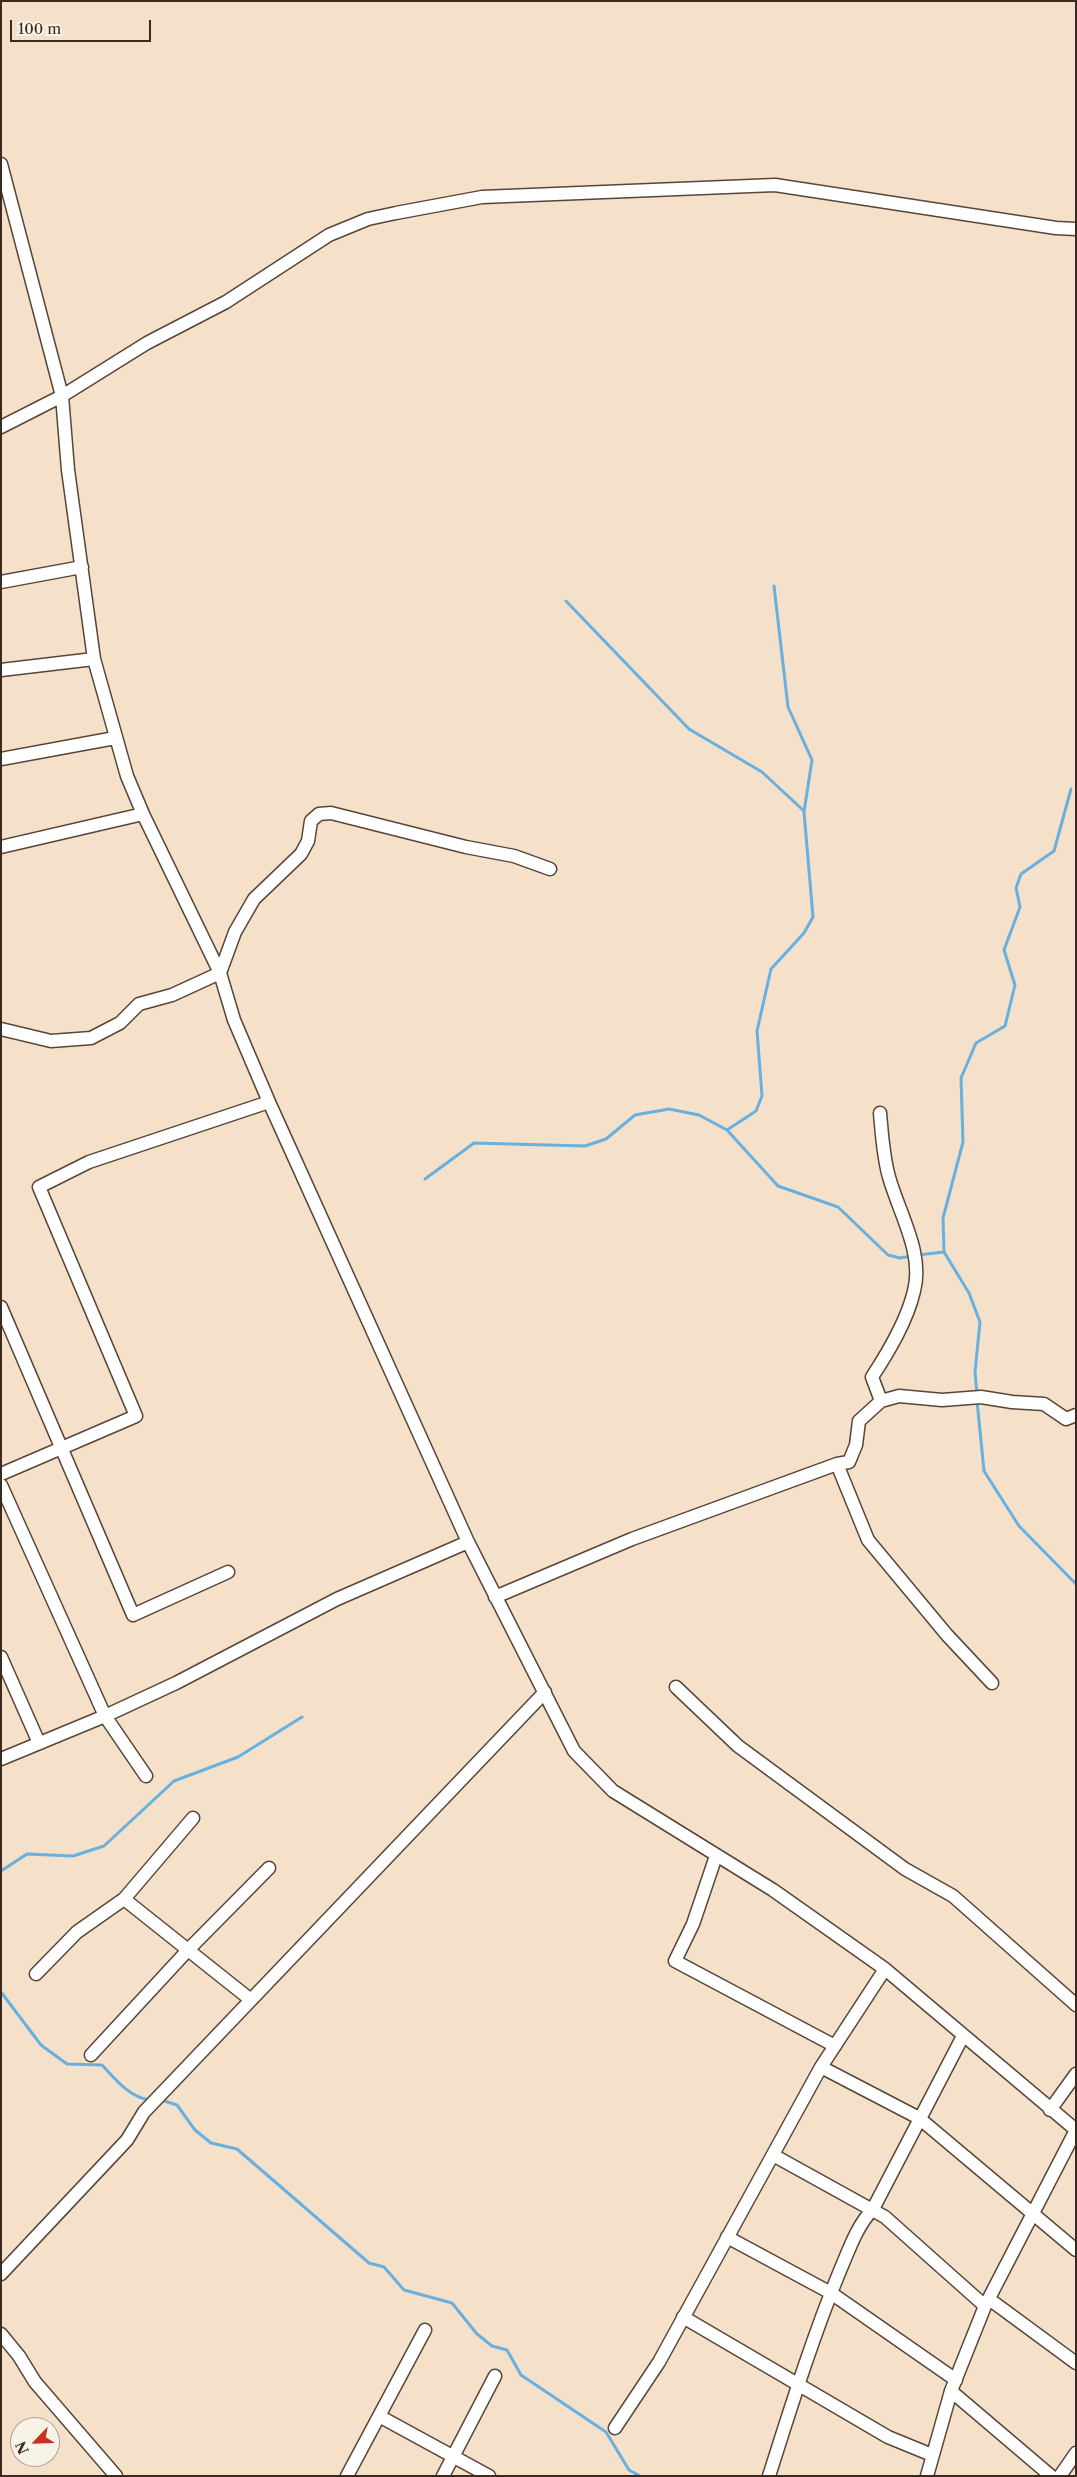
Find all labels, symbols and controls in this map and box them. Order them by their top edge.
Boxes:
scale bar [12,10,154,42]
text: 100 m [18,19,61,38]
north arrow [10,2417,60,2467]
text: N [12,2438,33,2457]

